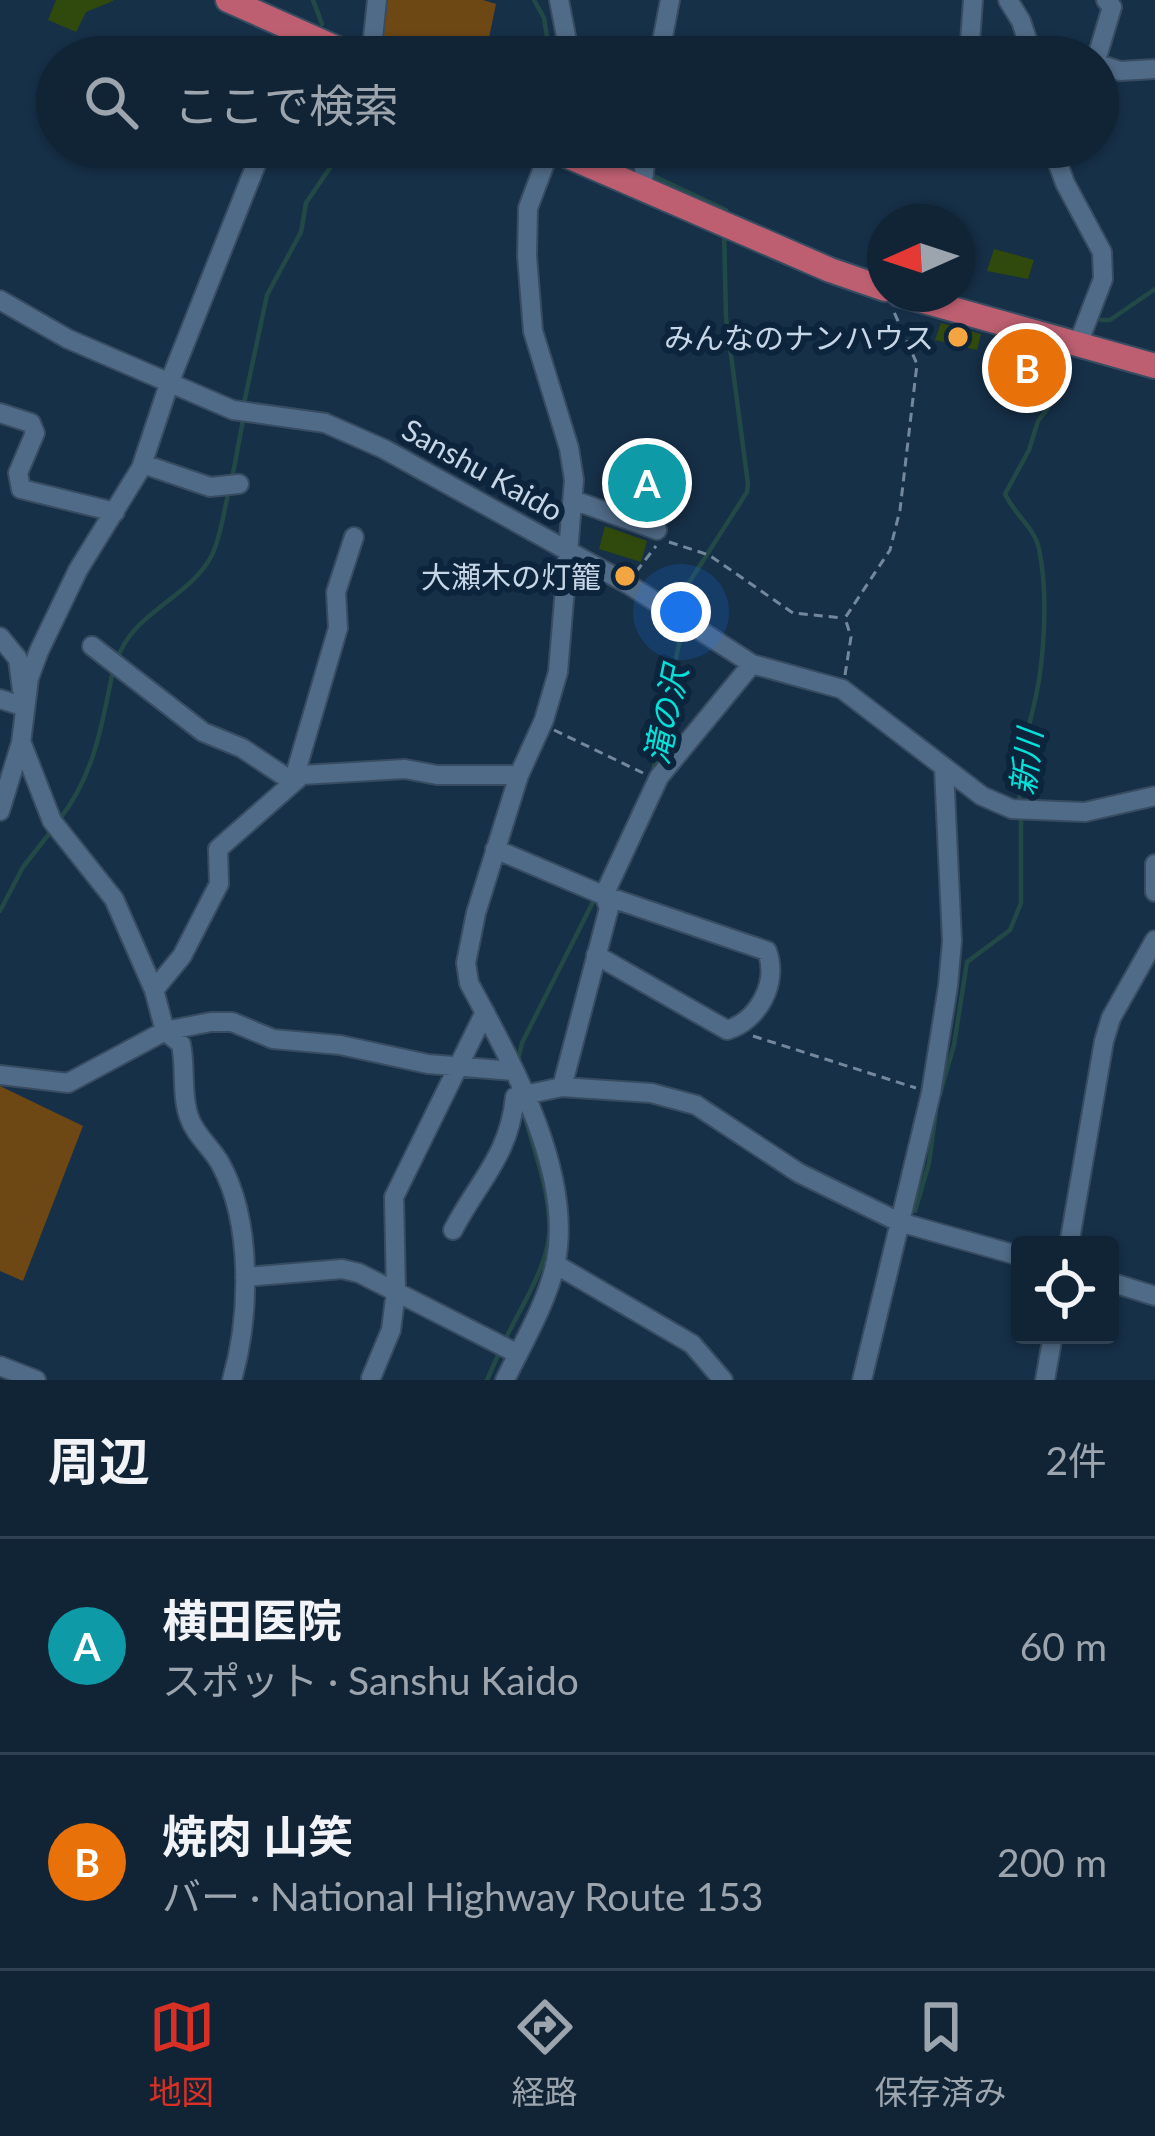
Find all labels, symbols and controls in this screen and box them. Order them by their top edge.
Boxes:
search box [36,36,1119,168]
icon: search [78,69,144,135]
text: ここで検索 [174,78,399,132]
north arrow [867,204,975,312]
place label: みんなのナンハウス [664,319,934,355]
pin: B [988,323,1066,413]
marker: みんなのナンハウス [945,324,971,350]
street label: Sanshu Kaido [397,410,569,528]
pin: A [608,438,686,528]
place label: 大瀬木の灯籠 [421,558,601,594]
marker: 大瀬木の灯籠 [612,563,638,589]
your location [651,582,711,642]
water label: 滝の沢 [635,659,696,768]
water label: 新川 [1001,724,1049,797]
map controls [1011,1236,1119,1344]
button: locate [1011,1236,1119,1344]
text: 周辺 [48,1430,150,1491]
text: 2件 [1045,1437,1107,1483]
text: 横田医院 [162,1593,342,1647]
text: A [73,1623,101,1669]
text: 60 m [1020,1623,1107,1669]
text: スポット · Sanshu Kaido [162,1657,579,1703]
text: 焼肉 山笑 [162,1809,353,1863]
text: B [74,1839,100,1885]
text: 200 m [997,1839,1107,1885]
text: バー · National Highway Route 153 [162,1873,763,1919]
tab: 地図 [149,1994,215,2114]
tab: 経路 [512,1994,578,2114]
tab: 保存済み [875,1994,1007,2114]

